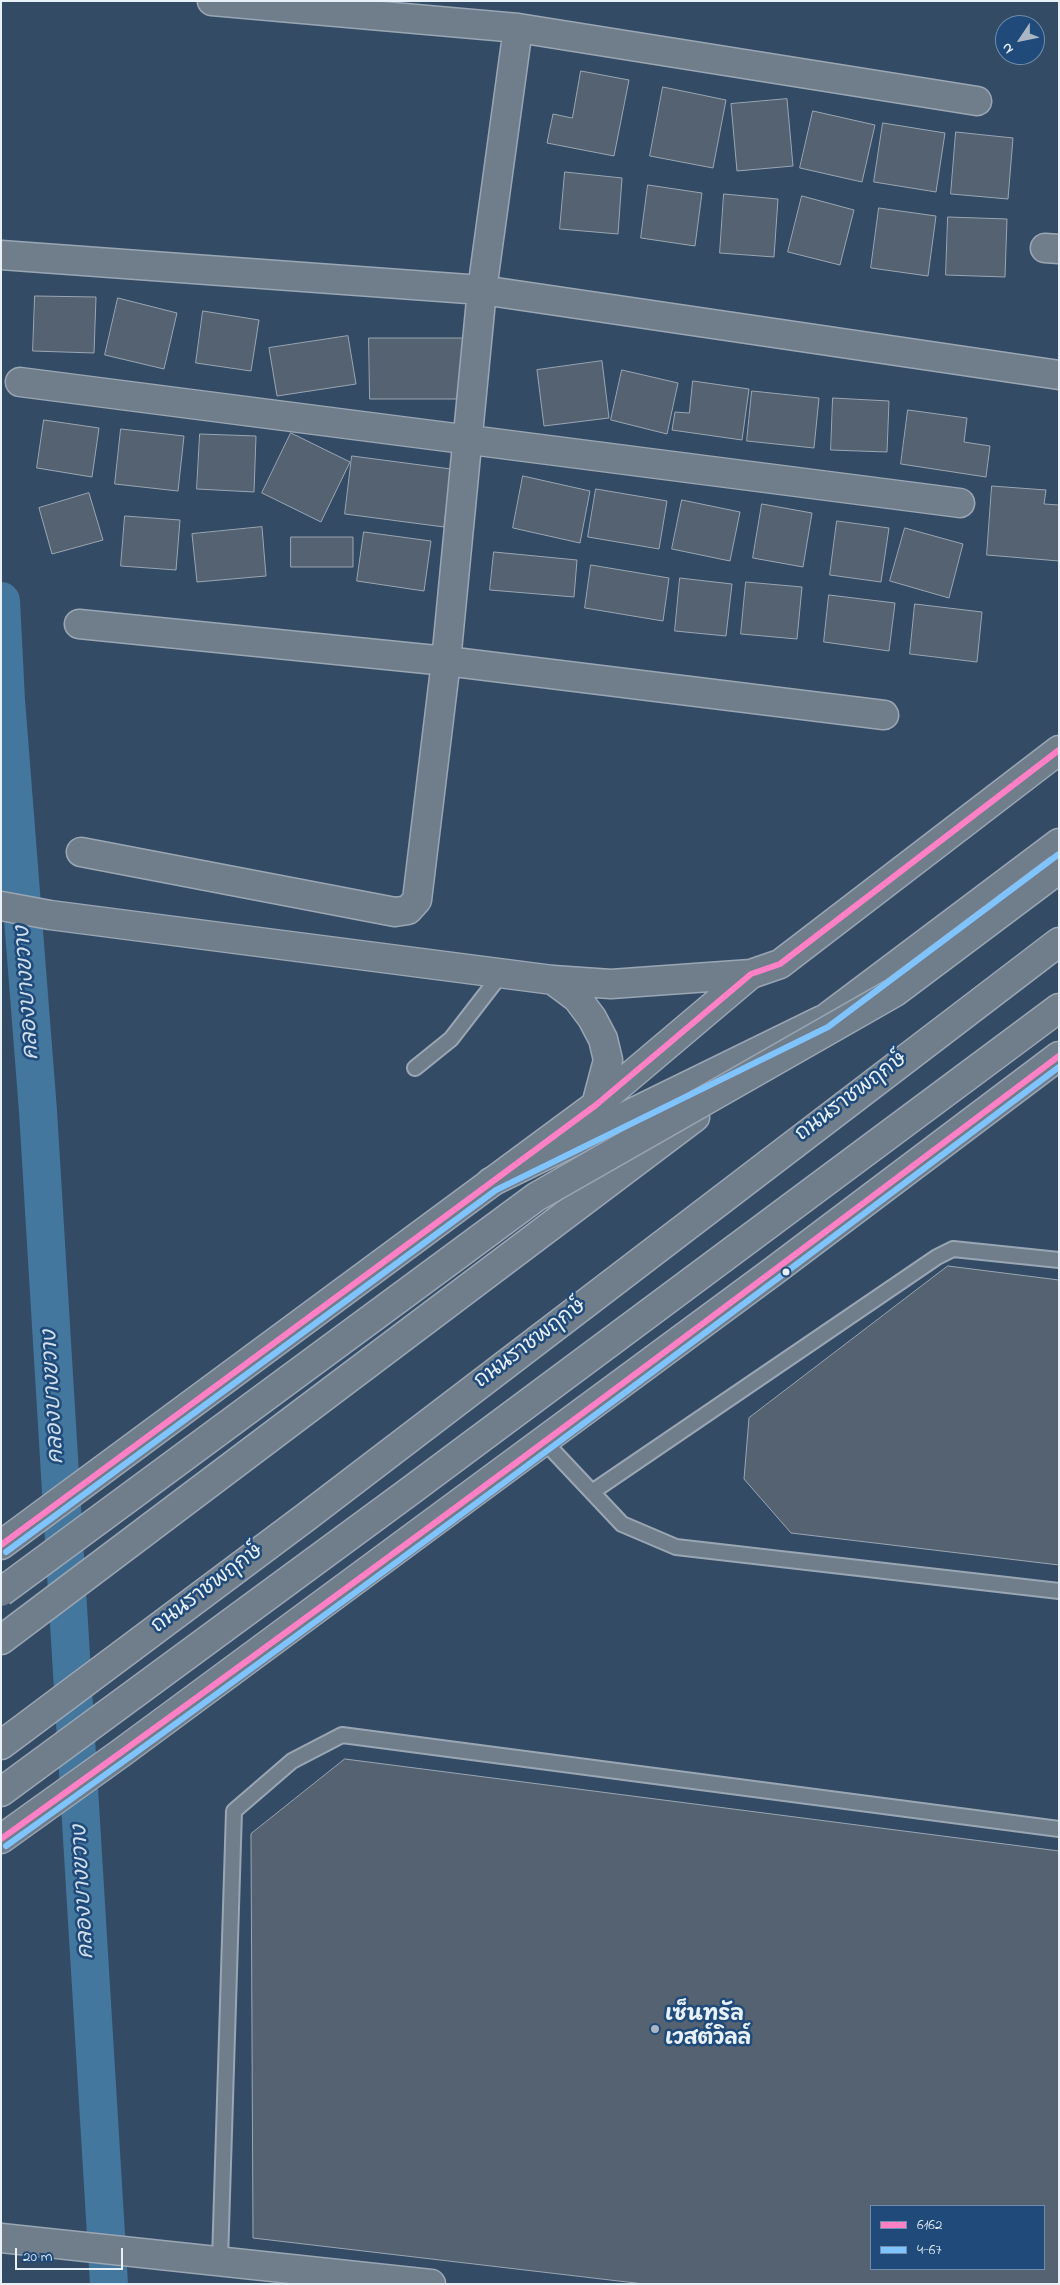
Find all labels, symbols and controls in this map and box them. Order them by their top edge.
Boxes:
north arrow [995,15,1045,65]
text: N [997,38,1019,58]
water label: คลองบางขวาง [11,925,47,1061]
street label: ถนนราชพฤกษ์ [791,1048,913,1148]
unlabelled marker [781,1267,791,1277]
street label: ถนนราชพฤกษ์ [470,1295,592,1395]
water label: คลองบางขวาง [38,1329,72,1465]
street label: ถนนราชพฤกษ์ [147,1540,269,1640]
water label: คลองบางขวาง [68,1824,102,1960]
place label: เซ็นทรัล เวสต์วิลล์ [665,2004,751,2054]
marker: เซ็นทรัล เวสต์วิลล์ [649,2023,661,2035]
legend [870,2205,1045,2270]
text: 6162 [917,2214,942,2236]
scale bar [18,2238,125,2270]
text: 4-67 [917,2239,942,2261]
text: 20 m [23,2246,52,2268]

